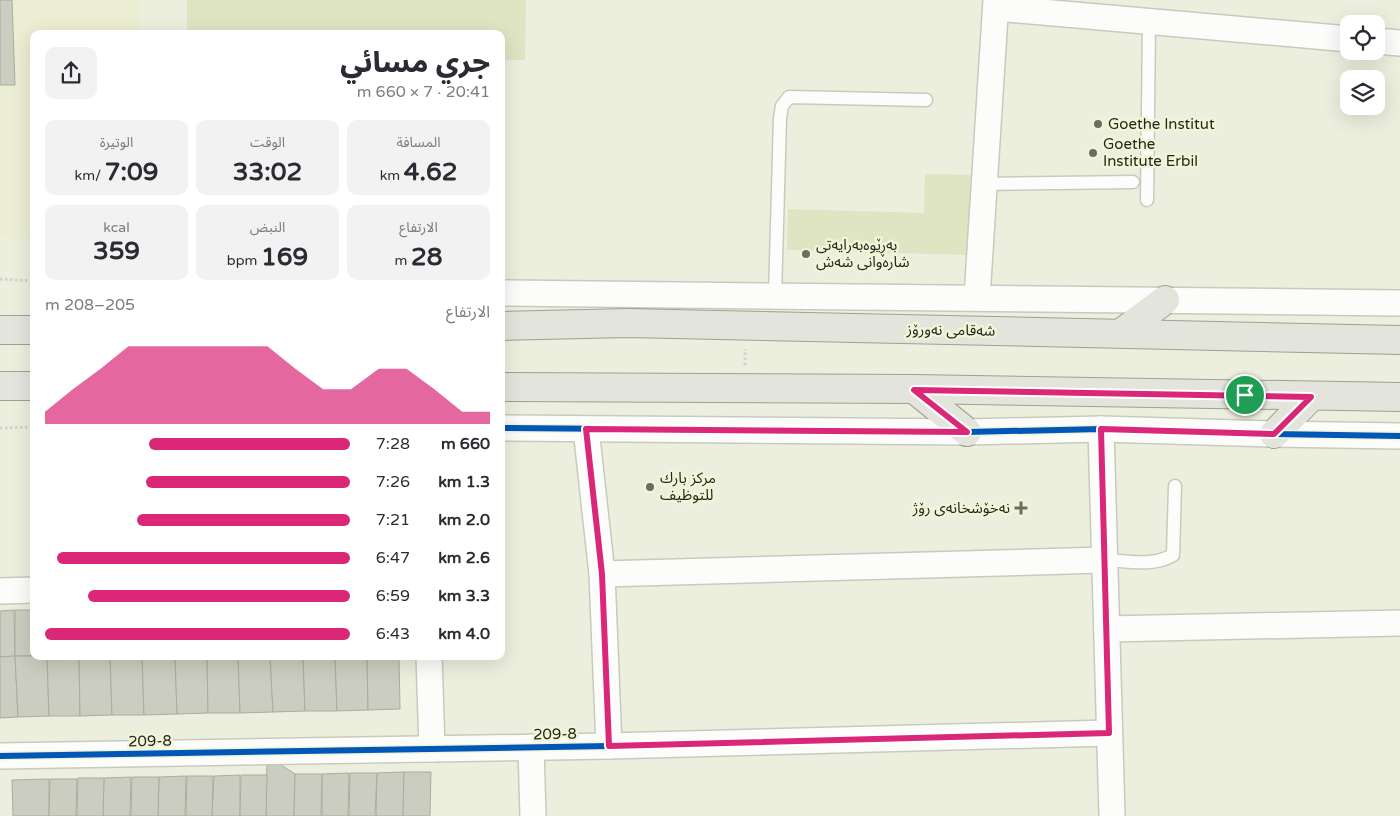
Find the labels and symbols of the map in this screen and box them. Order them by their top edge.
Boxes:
place label: Goethe Institut [1108,115,1215,133]
marker: Goethe Institut [1092,118,1104,130]
place label: Goethe Institute Erbil [1103,135,1198,170]
marker: Goethe Institute Erbil [1087,147,1099,159]
place label: بەڕێوەبەرایەتی شارەوانی شەش [816,236,910,271]
marker: بەڕێوەبەرایەتی شارەوانی شەش [800,248,812,260]
street label: شەقامی نەورۆز [906,320,996,340]
pin [1224,374,1266,416]
place label: مركز بارك للتوظيف [660,469,716,504]
marker: مركز بارك للتوظيف [644,481,656,493]
place label: نەخۆشخانەی رۆژ [912,499,1010,517]
marker: نەخۆشخانەی رۆژ [1014,501,1028,515]
street label: 209-8 [533,725,577,743]
street label: 209-8 [128,732,172,750]

